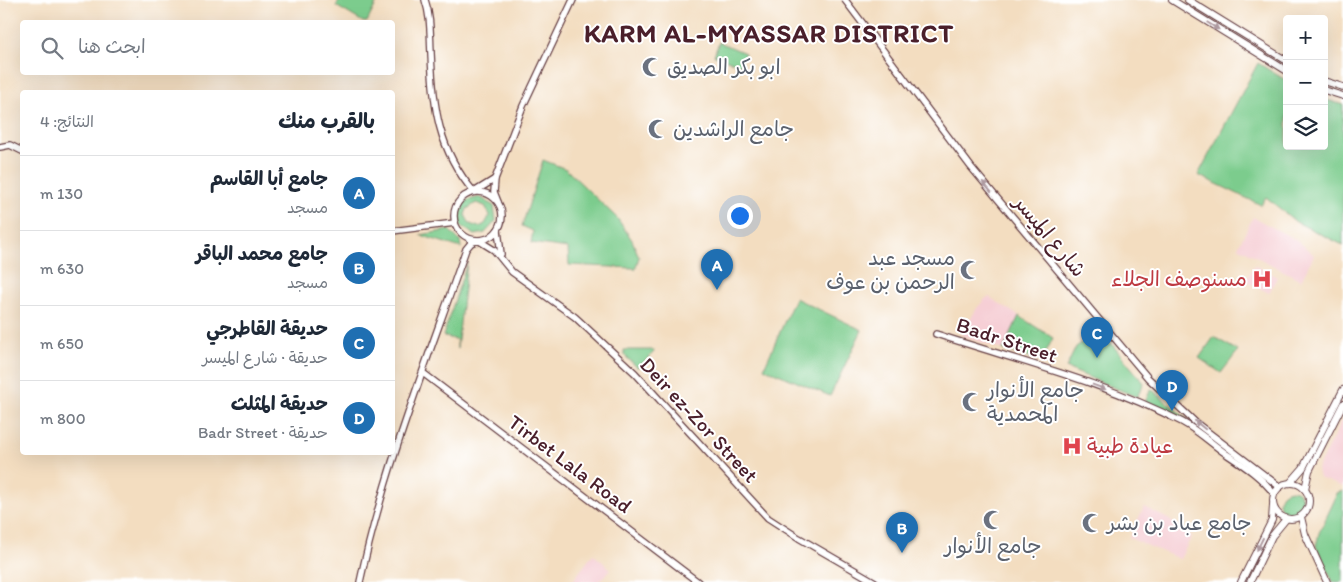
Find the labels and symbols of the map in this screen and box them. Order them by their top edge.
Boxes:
district label: KARM AL-MYASSAR DISTRICT [584,17,954,49]
one-way arrow [1206,21,1220,30]
place label: ابو بكر الصديق [667,54,781,80]
mosque icon: ابو بكر الصديق [641,56,663,78]
place label: جامع الراشدين [673,116,794,144]
mosque icon: جامع الراشدين [647,118,669,140]
one-way arrow [982,180,993,193]
street label: شارع الميسر [1005,188,1092,284]
your location [727,203,753,229]
place label: مسجد عبد الرحمن بن عوف [826,245,955,295]
pin: A [701,249,733,290]
mosque icon: مسجد عبد الرحمن بن عوف [959,259,981,281]
place label: مسنوصف الجلاء [1111,266,1247,293]
hospital icon: مسنوصف الجلاء [1251,268,1273,290]
street label: Badr Street [954,311,1061,368]
pin: C [1081,317,1113,358]
street label: Deir ez-Zor Street [635,352,764,487]
pin: D [1156,370,1188,411]
place label: جامع الأنوار المحمدية [985,376,1084,426]
one-way arrow [1092,383,1107,391]
mosque icon: جامع الأنوار المحمدية [961,391,983,413]
street label: Tirbet Lala Road [504,409,637,518]
one-way arrow [1193,420,1206,431]
place label: عيادة طبية [1087,433,1173,459]
hospital icon: عيادة طبية [1061,435,1083,457]
mosque icon: جامع الأنوار [982,509,1004,531]
place label: جامع عباد بن بشر [1105,510,1252,538]
pin: B [886,512,918,553]
mosque icon: جامع عباد بن بشر [1081,512,1103,534]
place label: جامع الأنوار [942,532,1042,561]
one-way arrow [1256,537,1264,551]

